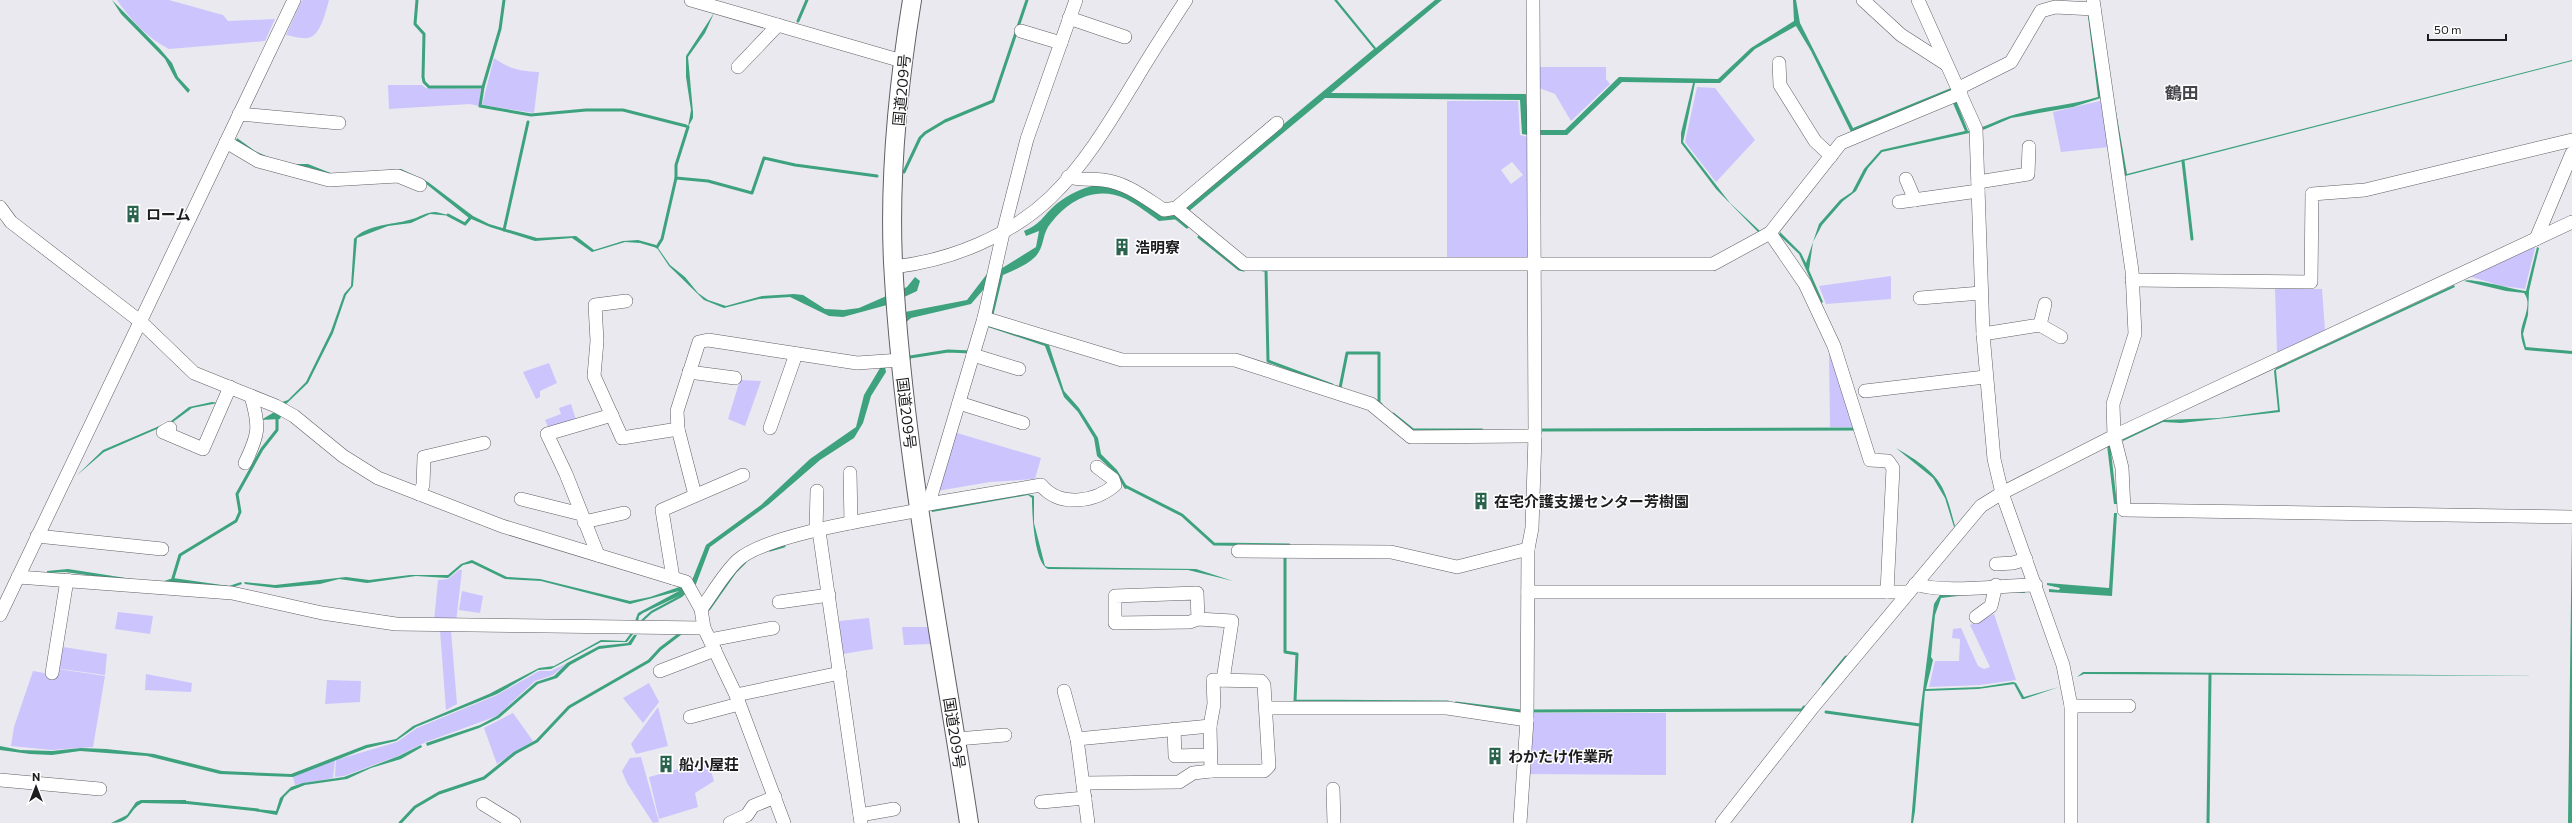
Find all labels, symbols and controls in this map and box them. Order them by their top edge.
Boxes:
scale bar [2428,16,2506,42]
text: 50 m [2434,22,2462,36]
street label: 国道209号 [889,53,913,127]
district label: 鶴田 [2165,82,2199,103]
building icon: ローム [123,204,143,224]
place label: ローム [146,205,191,223]
building icon: 浩明寮 [1112,237,1132,257]
place label: 浩明寮 [1135,238,1180,256]
street label: 国道209号 [894,376,920,450]
building icon: 在宅介護支援センター芳樹園 [1471,491,1491,511]
place label: 在宅介護支援センター芳樹園 [1494,492,1689,510]
street label: 国道209号 [940,696,970,770]
building icon: わかたけ作業所 [1485,746,1505,766]
place label: わかたけ作業所 [1508,747,1613,765]
building icon: 船小屋荘 [656,754,676,774]
place label: 船小屋荘 [679,755,739,773]
north arrow [16,767,56,807]
text: N [32,770,40,783]

